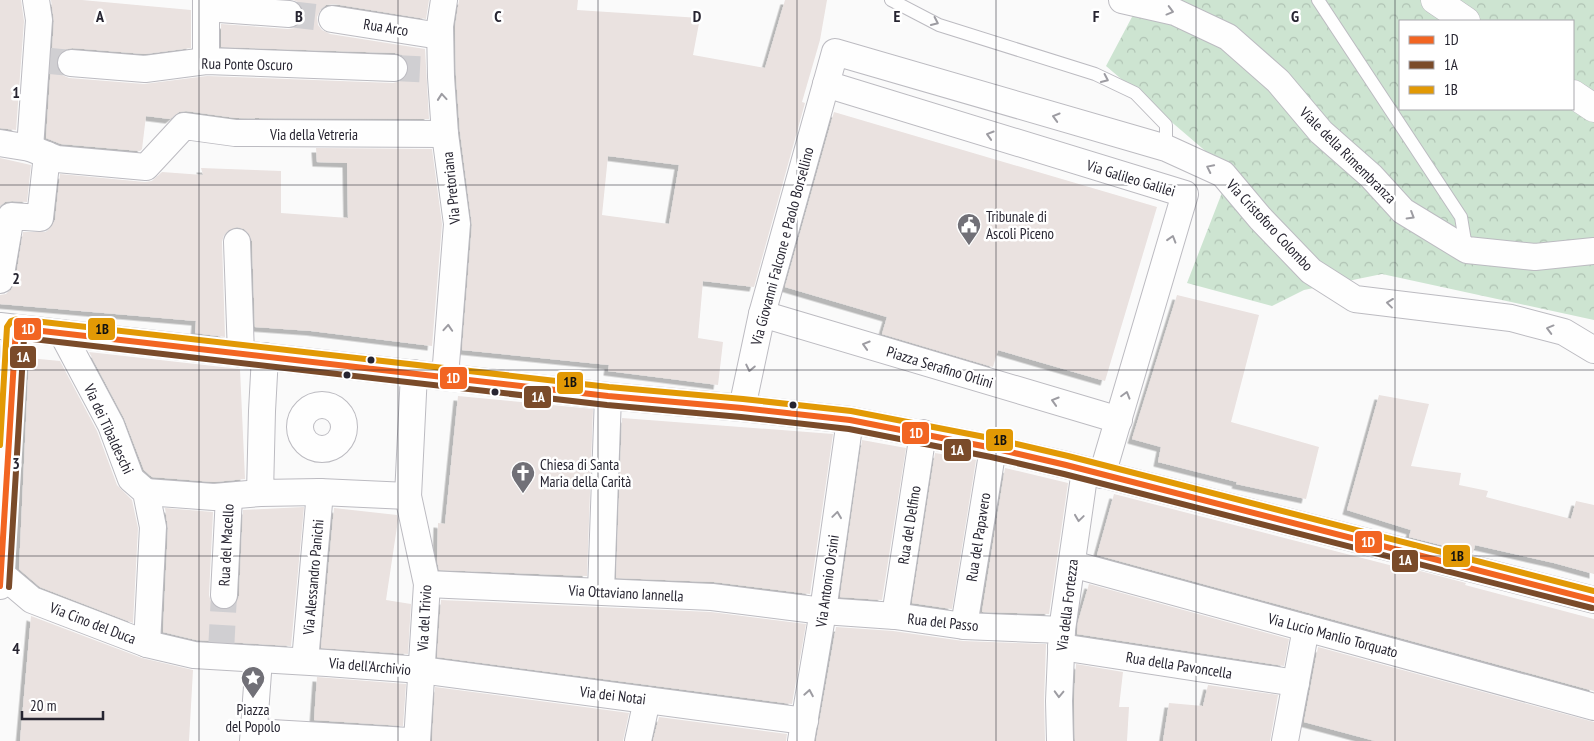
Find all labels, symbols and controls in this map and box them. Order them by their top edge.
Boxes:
text: A [95,6,105,26]
text: B [295,6,303,26]
text: C [494,6,502,26]
text: D [693,6,702,26]
text: E [894,6,901,26]
text: F [1093,6,1100,26]
one-way arrow [1165,6,1173,16]
text: G [1291,6,1299,26]
street label: Rua Arco [362,14,410,40]
one-way arrow [930,16,939,26]
legend [1399,20,1574,110]
text: 1D [1444,30,1459,49]
street label: Rua Ponte Oscuro [201,54,293,74]
text: 1A [1444,55,1459,74]
one-way arrow [1100,73,1109,83]
text: 1B [1444,80,1458,99]
text: 1 [12,82,20,102]
one-way arrow [437,93,448,101]
street label: Viale della Rimembranza [1295,102,1400,207]
one-way arrow [1053,112,1061,122]
street label: Via della Vetreria [269,125,358,144]
one-way arrow [987,130,995,140]
street label: Via Giovanni Falcone e Paolo Borsellino [746,145,818,348]
street label: Via Pretoriana [438,151,464,226]
street label: Via Galileo Galilei [1083,155,1178,201]
one-way arrow [1206,164,1215,174]
street label: Via Cristoforo Colombo [1222,174,1317,275]
place label: Tribunale di Ascoli Piceno [986,207,1054,243]
one-way arrow [1405,209,1414,219]
public building icon: Tribunale di Ascoli Piceno [956,212,982,246]
one-way arrow [1166,235,1176,243]
text: 2 [12,268,20,288]
one-way arrow [1386,298,1394,309]
line badge: 1D [13,317,42,341]
line badge: 1B [87,317,116,341]
text: 1D [21,320,36,338]
text: 1B [95,320,109,338]
one-way arrow [443,324,454,332]
one-way arrow [1547,324,1555,334]
one-way arrow [862,340,870,350]
street label: Piazza Serafino Orlini [884,342,996,392]
line badge: 1A [9,345,37,369]
text: 1A [16,348,31,366]
unlabelled marker [366,355,376,365]
one-way arrow [745,364,756,372]
line badge: 1D [439,366,468,390]
text: 1D [446,369,461,387]
unlabelled marker [342,370,352,380]
line badge: 1B [556,371,584,395]
text: 1B [563,373,577,391]
street label: Via dei Tibaldeschi [79,380,138,477]
line badge: 1A [523,385,552,409]
unlabelled marker [490,387,500,397]
text: 1A [531,388,546,406]
one-way arrow [1120,390,1131,399]
one-way arrow [1051,396,1060,406]
unlabelled marker [788,400,798,410]
line badge: 1D [901,421,930,445]
text: 1D [909,424,924,442]
line badge: 1B [985,428,1014,452]
text: 1B [993,431,1007,449]
line badge: 1A [943,438,972,462]
text: 1A [950,441,965,459]
text: 3 [12,453,20,473]
place label: Chiesa di Santa Maria della Carità [540,455,631,491]
church icon: Chiesa di Santa Maria della Carità [510,460,536,494]
street label: Rua del Delfino [893,484,925,566]
street label: Rua del Papavero [962,491,994,583]
street label: Rua del Macello [214,503,238,587]
one-way arrow [831,511,842,519]
one-way arrow [1074,514,1084,523]
street label: Via Alessandro Panichi [298,518,328,637]
line badge: 1D [1354,530,1383,554]
text: 1D [1361,533,1376,551]
street label: Via Antonio Orsini [811,534,843,629]
line badge: 1B [1442,544,1471,568]
text: 1B [1450,547,1464,565]
line badge: 1A [1391,549,1419,573]
text: 1A [1398,551,1413,569]
street label: Via della Fortezza [1052,558,1082,653]
street label: Via Ottaviano Iannella [567,580,684,605]
street label: Via del Trivio [413,584,435,653]
street label: Via Cino del Duca [46,597,139,648]
street label: Via Lucio Manlio Torquato [1265,608,1400,661]
street label: Rua del Passo [907,609,979,635]
text: 4 [12,638,20,658]
street label: Rua della Pavoncella [1125,647,1233,683]
street label: Via dell'Archivio [327,653,412,679]
place icon: Piazza del Popolo [240,665,266,699]
street label: Via dei Notai [578,681,647,708]
scale bar [22,688,104,720]
one-way arrow [804,689,814,697]
one-way arrow [1054,690,1064,698]
text: 20 m [30,696,56,715]
place label: Piazza del Popolo [225,700,281,736]

